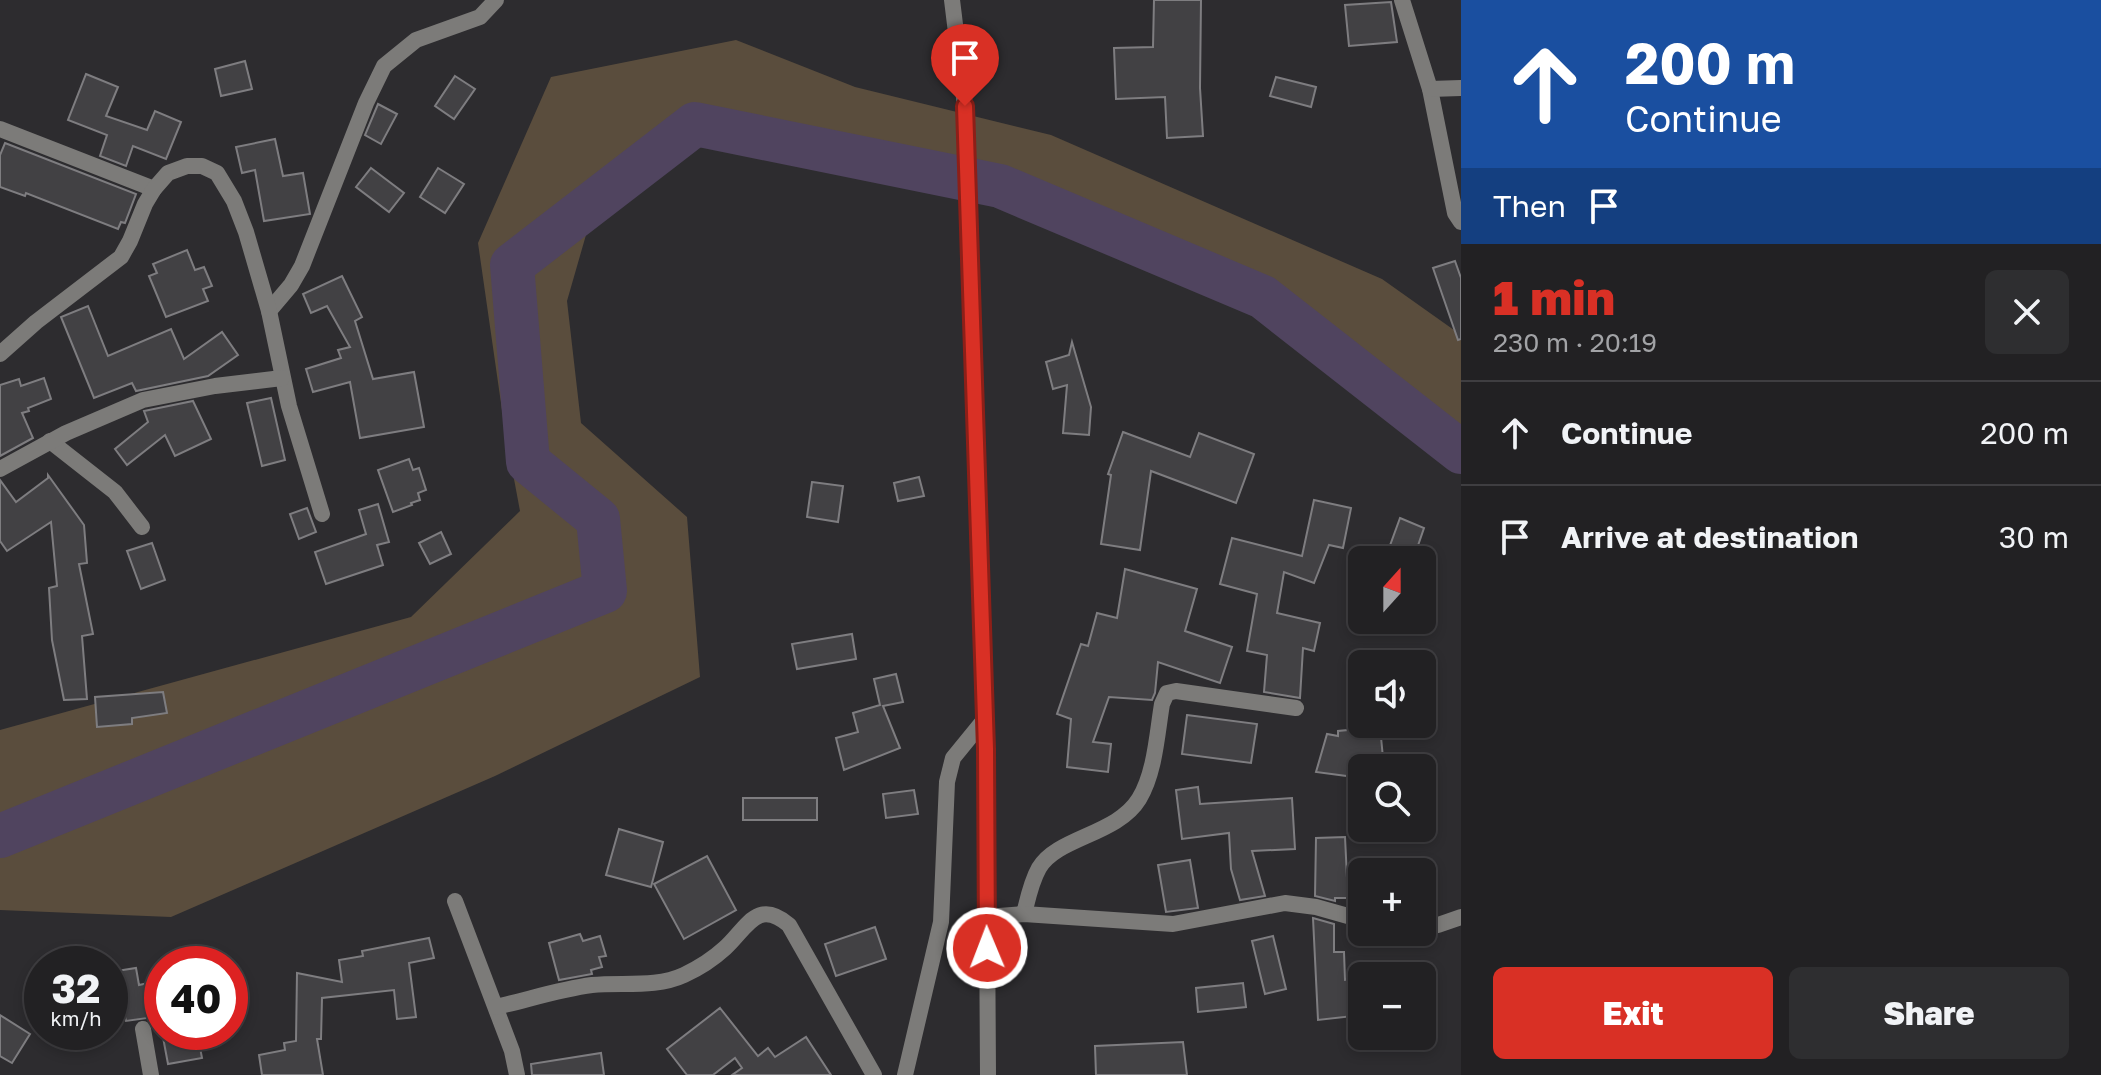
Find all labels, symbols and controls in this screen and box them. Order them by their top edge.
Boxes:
pin [931,24,999,106]
text: 200 m [1625,29,1795,96]
icon: ahead [1493,32,1597,136]
icon: arrive [943,36,987,80]
text: Continue [1625,97,1782,140]
icon: arrive [1582,184,1626,228]
text: Then [1493,188,1566,224]
text: 1 min [1493,268,1615,326]
button: close [1985,270,2069,354]
text: 230 m · 20:19 [1493,327,1657,358]
icon: ahead [1493,411,1537,455]
text: Continue [1561,415,1692,451]
text: 200 m [1980,415,2069,451]
icon: arrive [1493,515,1537,559]
text: Arrive at destination [1561,519,1858,555]
text: 30 m [1999,519,2069,555]
north arrow [1348,546,1436,634]
map controls [1348,546,1436,1050]
button: sound [1348,650,1436,738]
button: search [1348,754,1436,842]
button: + [1348,858,1436,946]
position arrow [945,906,1029,990]
speed limit sign: 40 [144,946,248,1050]
button: − [1348,962,1436,1050]
text: 32 [52,964,100,1012]
button: Exit [1493,967,1773,1059]
button: Share [1789,967,2069,1059]
text: km/h [51,1006,101,1030]

